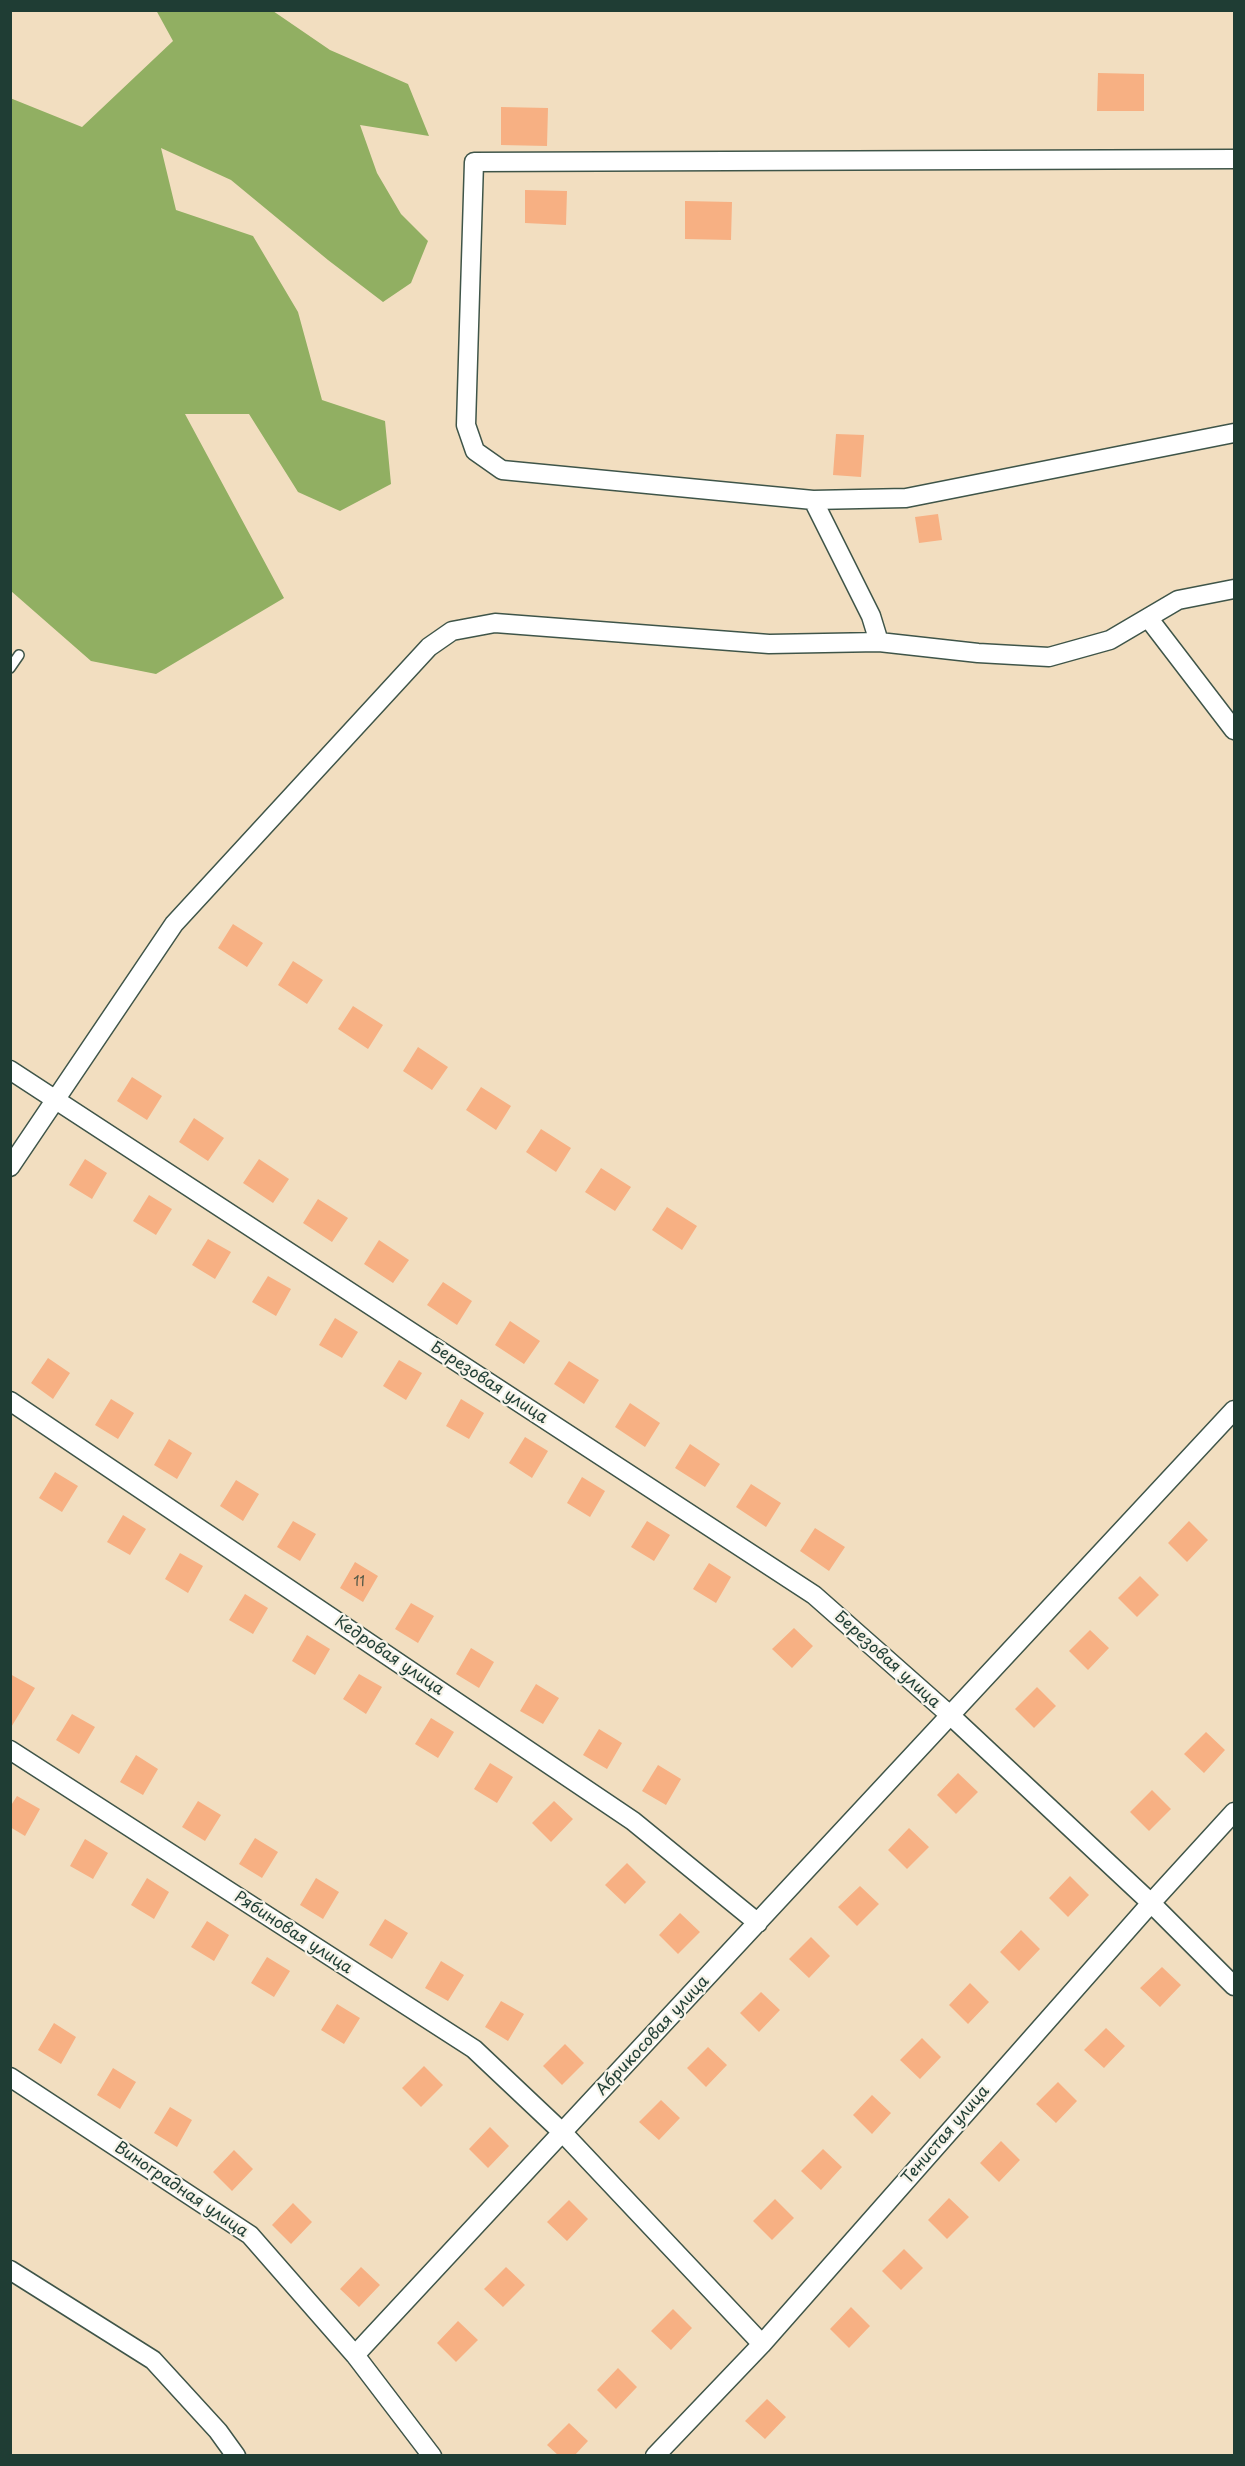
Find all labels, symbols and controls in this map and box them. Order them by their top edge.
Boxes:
street label: Березовая улица [427,1338,551,1428]
house number: 11 [353,1574,365,1590]
street label: Березовая улица [830,1607,944,1713]
street label: Кедровая улица [331,1612,447,1700]
street label: Рябиновая улица [230,1888,356,1978]
street label: Абрикосовая улица [593,1972,713,2100]
street label: Тенистая улица [898,2082,994,2188]
street label: Виноградная улица [111,2138,251,2242]

